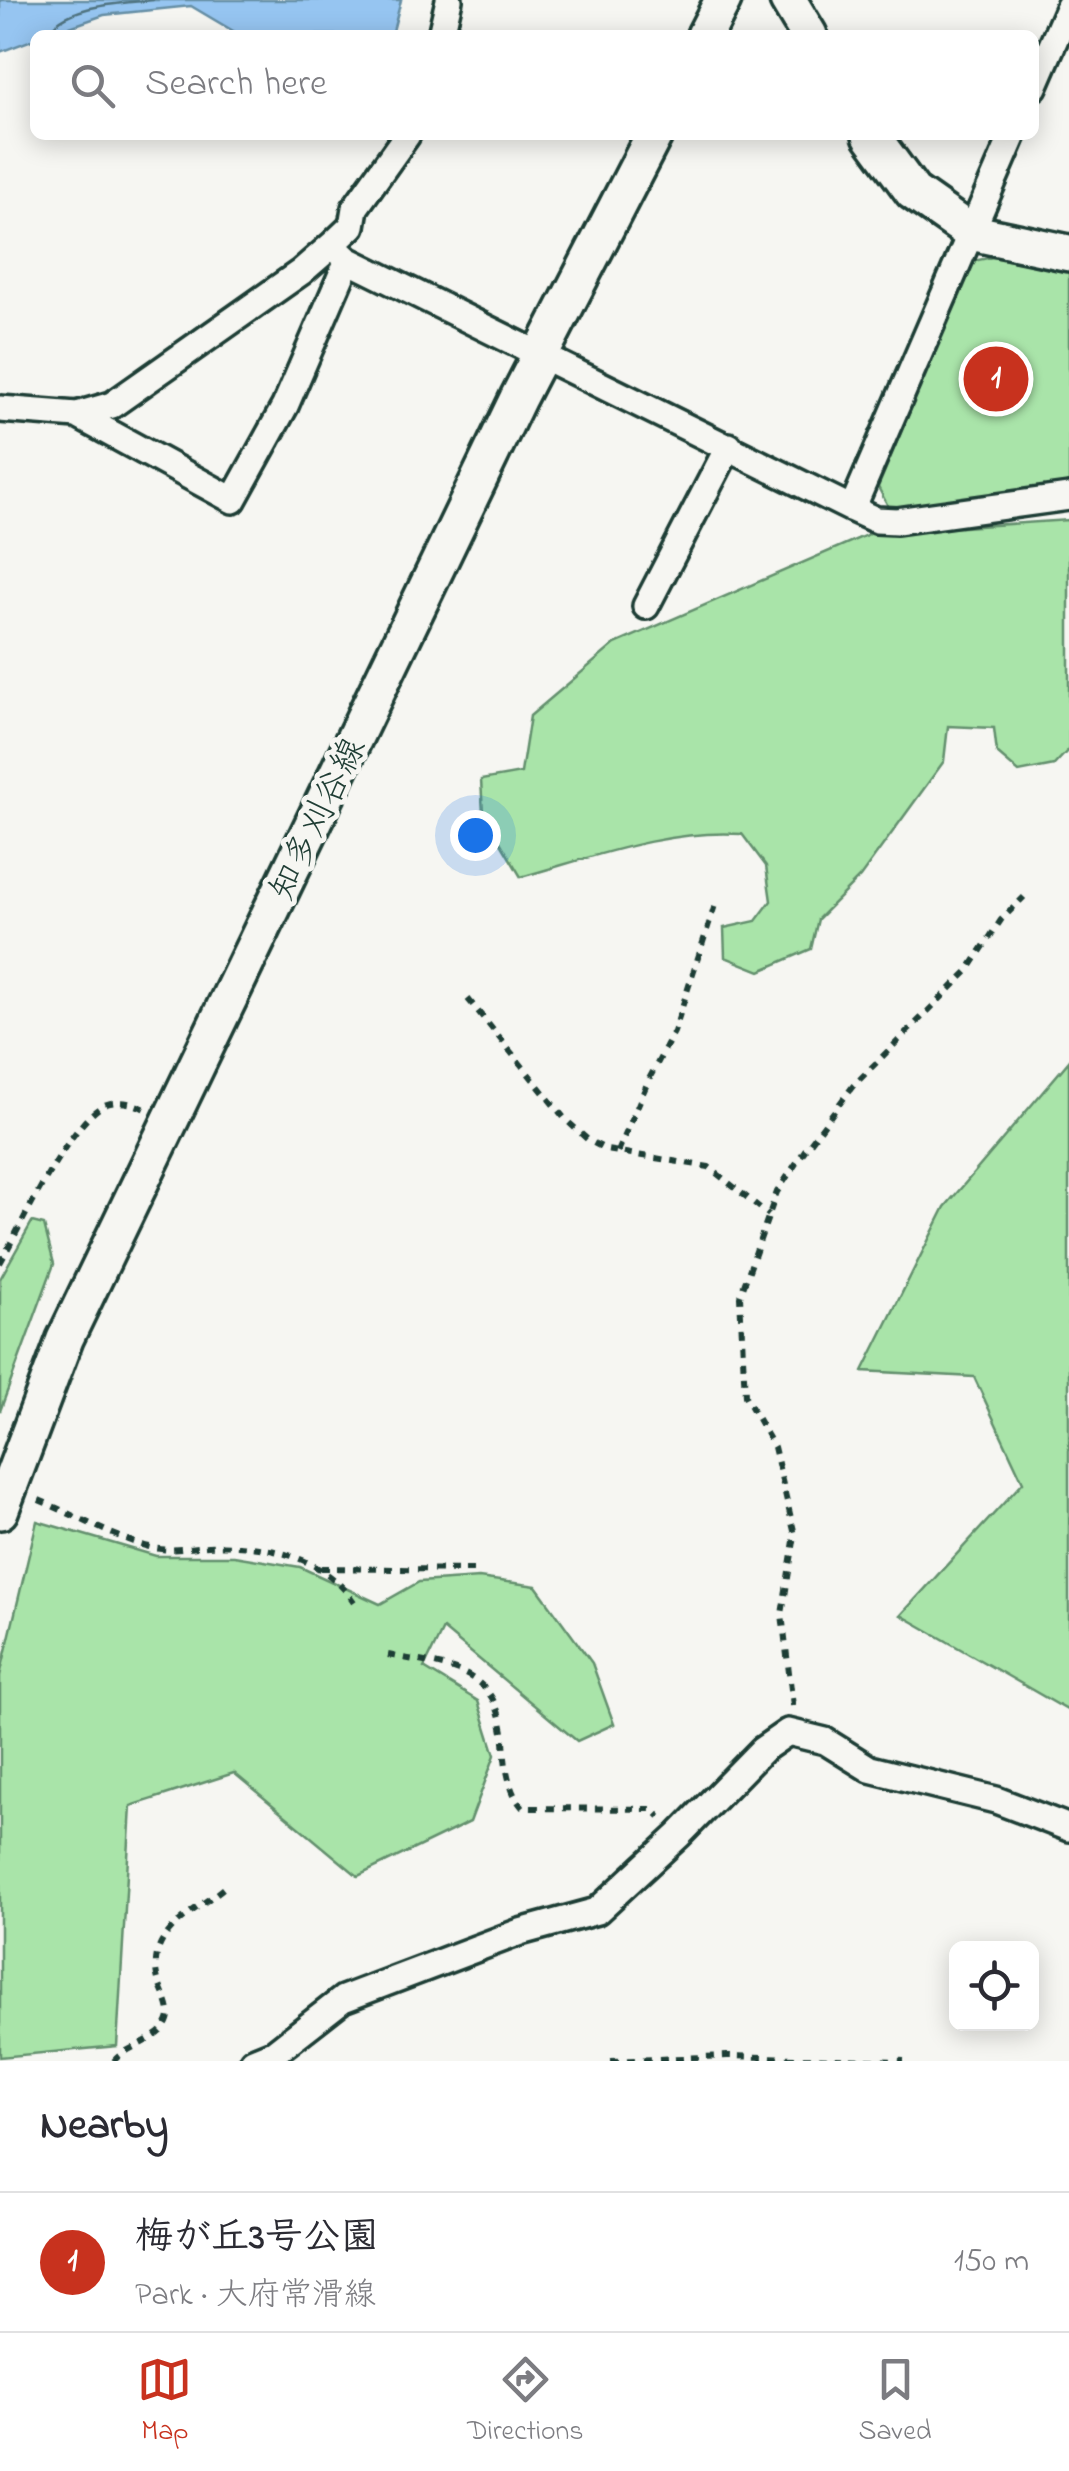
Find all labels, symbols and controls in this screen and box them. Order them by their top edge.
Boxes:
search box [30,30,1039,140]
text: Search here [145,57,327,113]
icon: search [65,58,120,113]
pin: 1 [964,342,1028,416]
street label: 知多刈谷線 [258,730,380,909]
your location [450,810,501,861]
map controls [949,1941,1039,2031]
button: locate [949,1941,1039,2031]
text: Nearby [40,2096,168,2157]
text: 梅が丘3号公園 [135,2211,379,2267]
text: 1 [67,2239,78,2286]
text: 150 m [954,2239,1029,2286]
text: Park · 大府常滑線 [135,2273,376,2320]
tab: Map [137,2352,192,2453]
tab: Directions [467,2352,584,2453]
tab: Saved [859,2352,932,2453]

